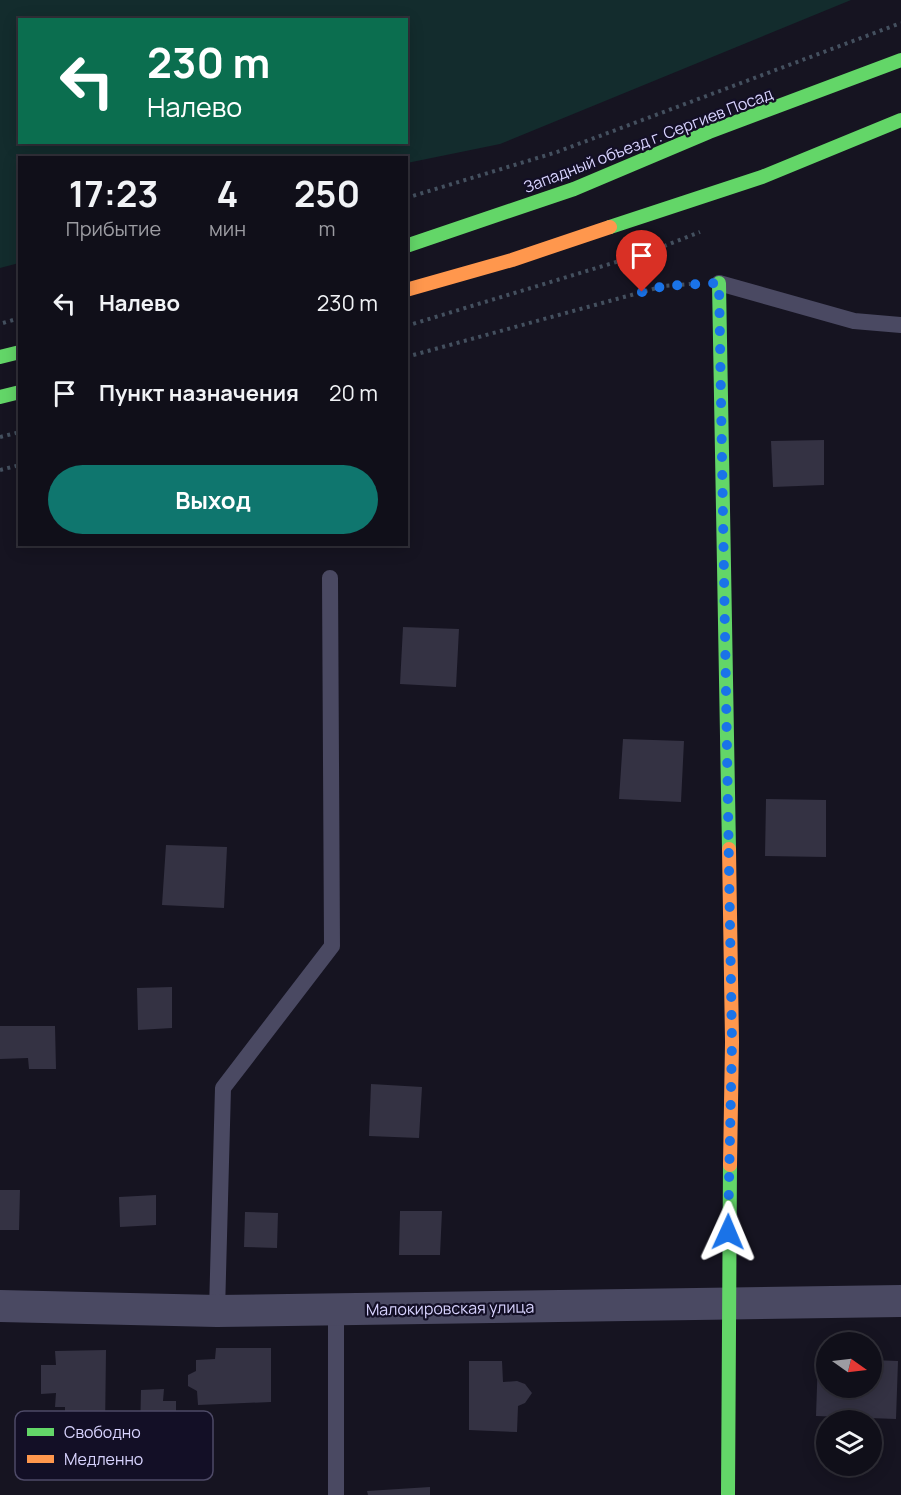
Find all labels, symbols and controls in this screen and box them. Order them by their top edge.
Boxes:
text: 230 m [147,33,270,91]
icon: left [48,42,126,120]
street label: Западный объезд г. Сергиев Посад [520,82,776,198]
text: Налево [147,88,242,125]
text: 17:23 [69,169,158,218]
text: 4 [217,169,238,218]
text: 250 [294,169,360,218]
text: Прибытие [66,215,161,242]
text: мин [209,215,246,242]
text: m [319,215,335,242]
pin [616,230,667,292]
icon: arrive [625,239,658,272]
icon: left [48,287,81,320]
text: Налево [99,288,180,318]
text: 230 m [317,288,378,318]
icon: arrive [48,377,81,410]
text: Пункт назначения [99,378,299,408]
text: 20 m [329,378,378,408]
button: Выход [48,465,378,534]
position arrow [696,1200,760,1264]
street label: Малокировская улица [366,1296,534,1320]
north arrow [816,1332,882,1398]
map controls [816,1332,882,1476]
button: layers [816,1410,882,1476]
legend [15,1411,213,1480]
text: Свободно [64,1421,141,1443]
text: Медленно [64,1448,143,1470]

